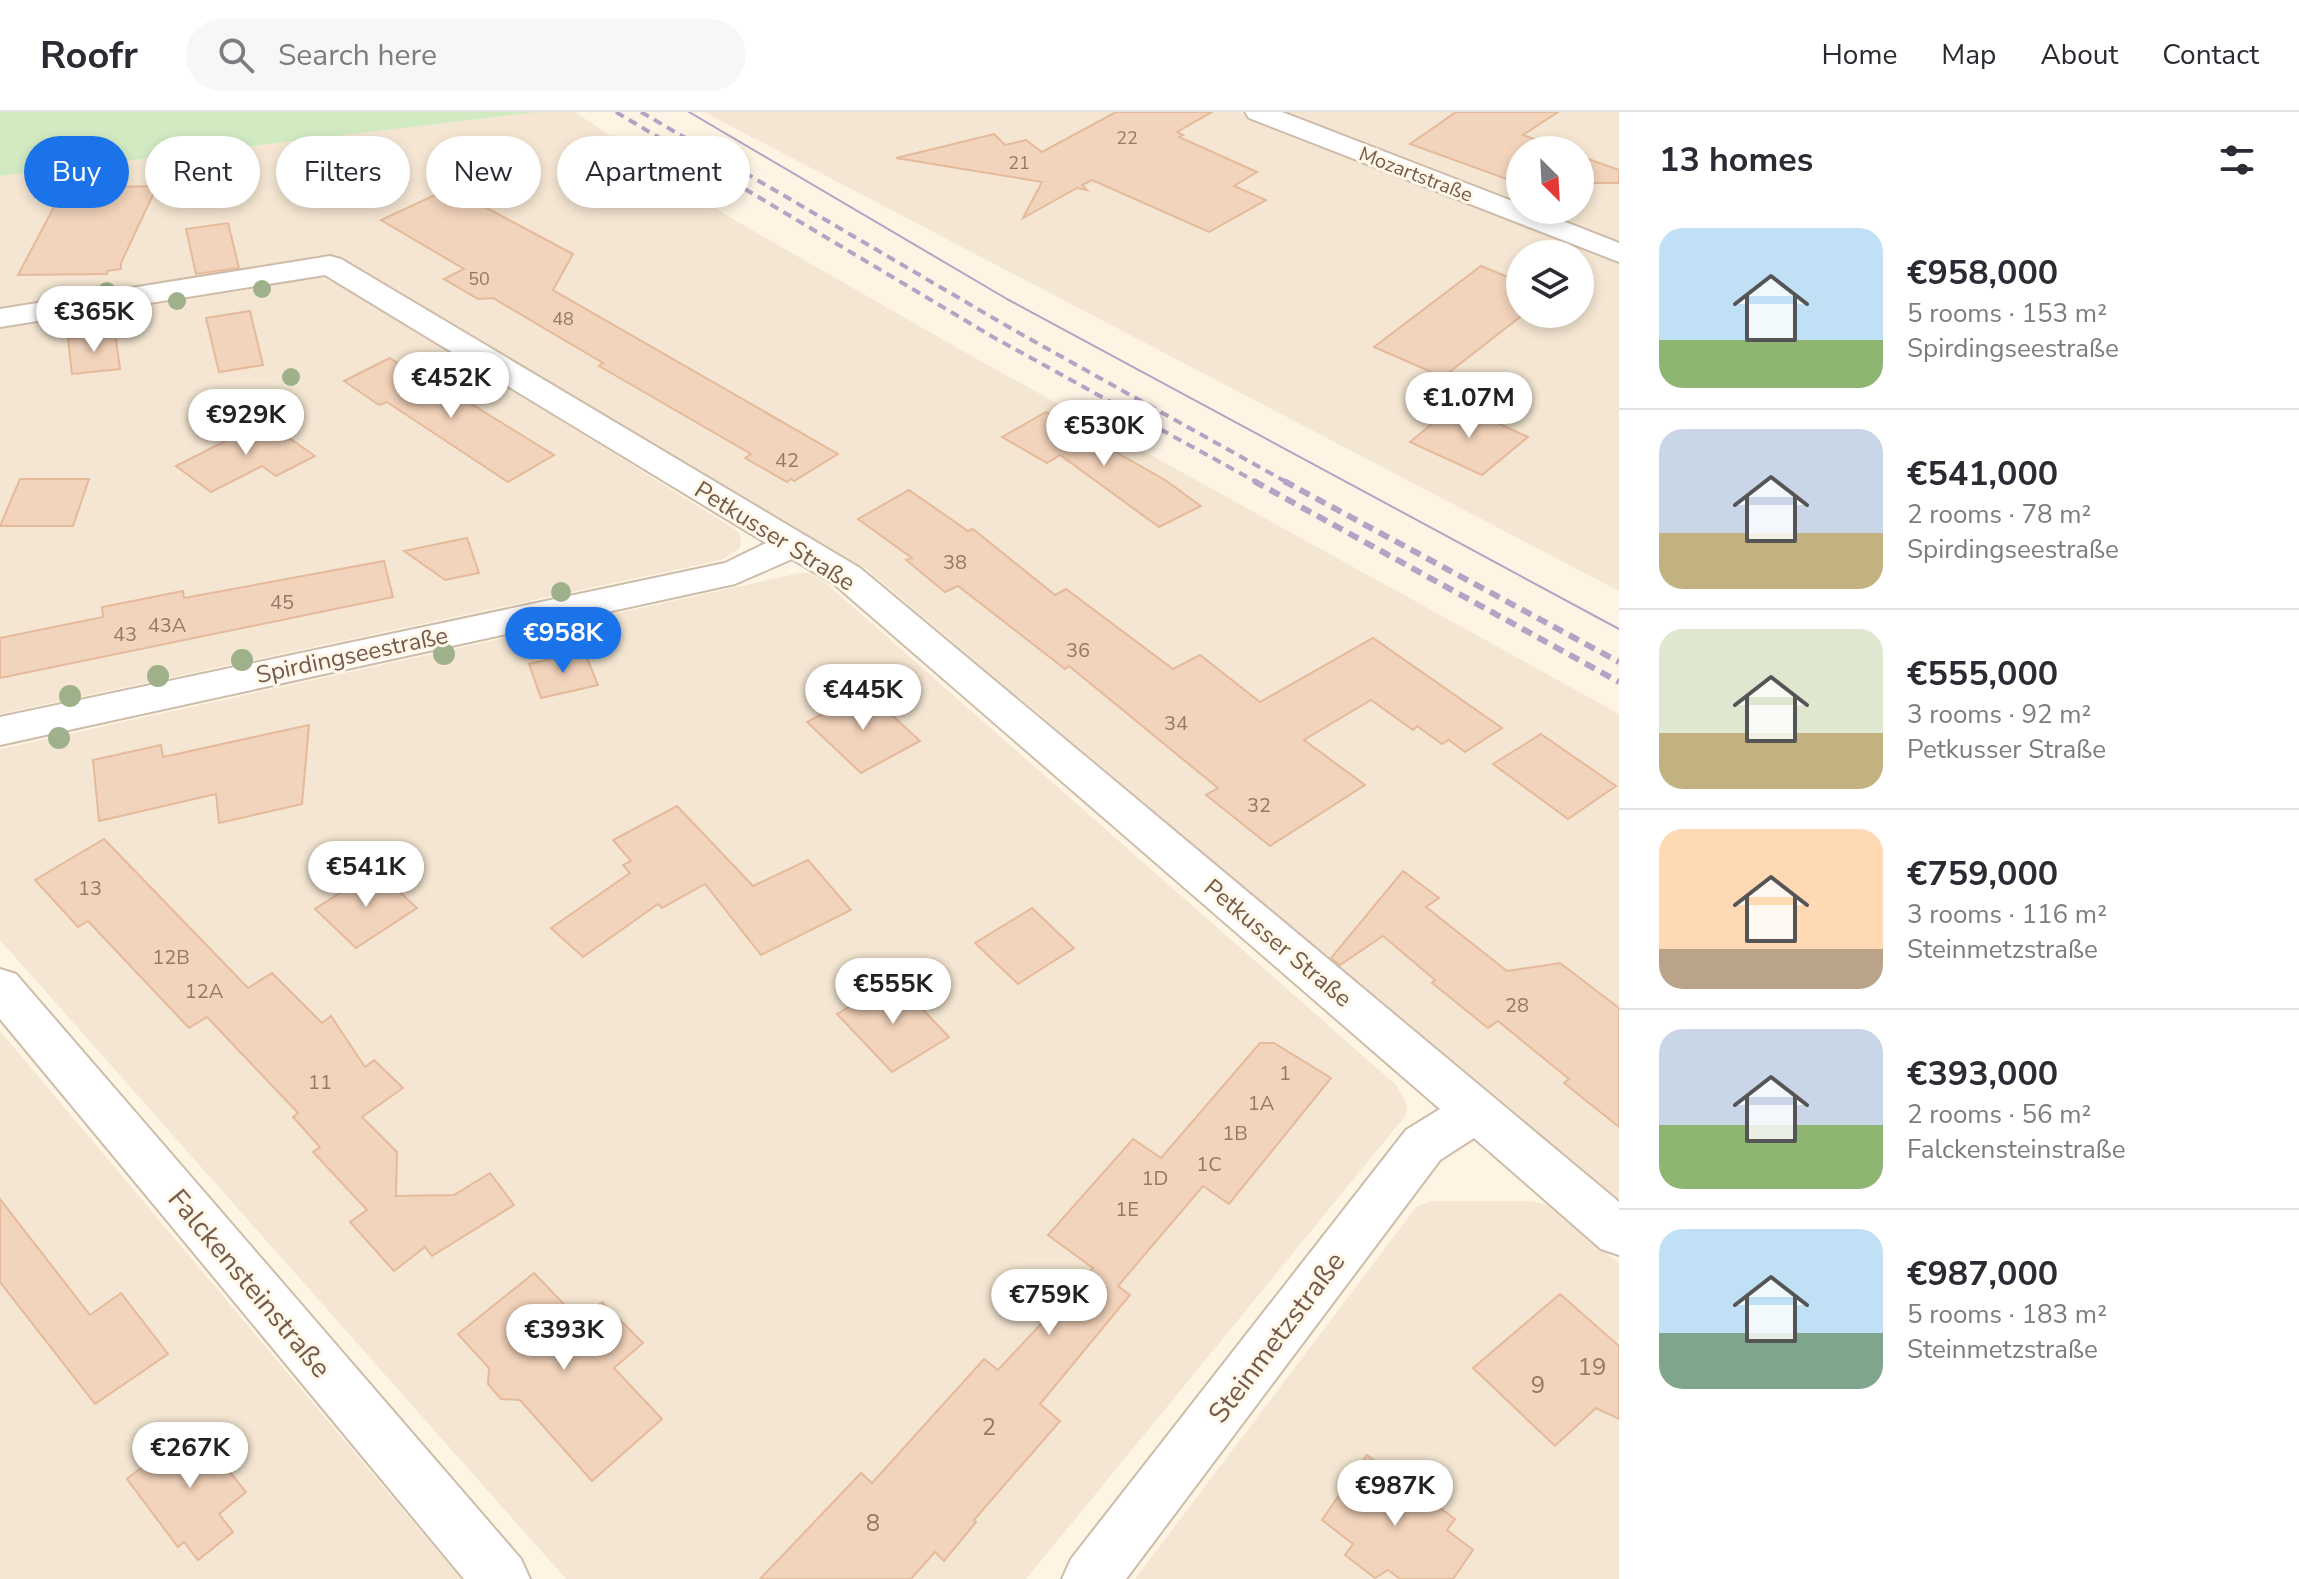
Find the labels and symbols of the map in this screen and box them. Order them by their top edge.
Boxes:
house number: 22 [1116,126,1138,150]
north arrow [1506,136,1594,224]
street label: Mozartstraße [1355,140,1477,209]
house number: 21 [1008,151,1030,175]
house number: 50 [468,267,490,291]
pin: €365K [38,286,150,354]
house number: 48 [552,307,574,331]
pin: €452K [395,352,507,420]
pin: €1.07M [1404,372,1534,440]
pin: €929K [190,389,302,457]
pin: €530K [1048,400,1160,468]
house number: 42 [775,447,799,474]
street label: Petkusser Straße [689,474,861,598]
house number: 38 [943,549,967,576]
house number: 45 [270,589,294,616]
pin: €958K [507,607,619,675]
house number: 43A [148,612,187,639]
street label: Spirdingseestraße [253,619,451,691]
house number: 43 [113,621,137,648]
house number: 36 [1066,637,1090,664]
pin: €445K [807,664,919,732]
house number: 34 [1164,710,1188,737]
house number: 32 [1247,792,1271,819]
pin: €541K [310,841,422,909]
street label: Petkusser Straße [1197,872,1359,1014]
house number: 13 [78,875,102,902]
house number: 12B [152,944,190,971]
pin: €555K [837,958,949,1026]
house number: 12A [185,978,224,1005]
house number: 28 [1505,992,1529,1019]
house number: 1 [1279,1060,1291,1087]
house number: 11 [308,1069,332,1096]
house number: 1A [1248,1090,1275,1117]
house number: 1B [1222,1120,1248,1147]
house number: 1C [1196,1151,1222,1178]
house number: 1D [1142,1165,1168,1192]
street label: Falckensteinstraße [159,1181,339,1386]
house number: 1E [1115,1196,1139,1223]
street label: Steinmetzstraße [1200,1244,1354,1431]
pin: €759K [993,1269,1105,1337]
pin: €393K [508,1304,620,1372]
house number: 19 [1578,1351,1606,1383]
house number: 9 [1531,1369,1545,1401]
house number: 2 [982,1411,996,1443]
pin: €267K [134,1422,246,1490]
pin: €987K [1339,1460,1451,1528]
house number: 8 [866,1507,880,1539]

